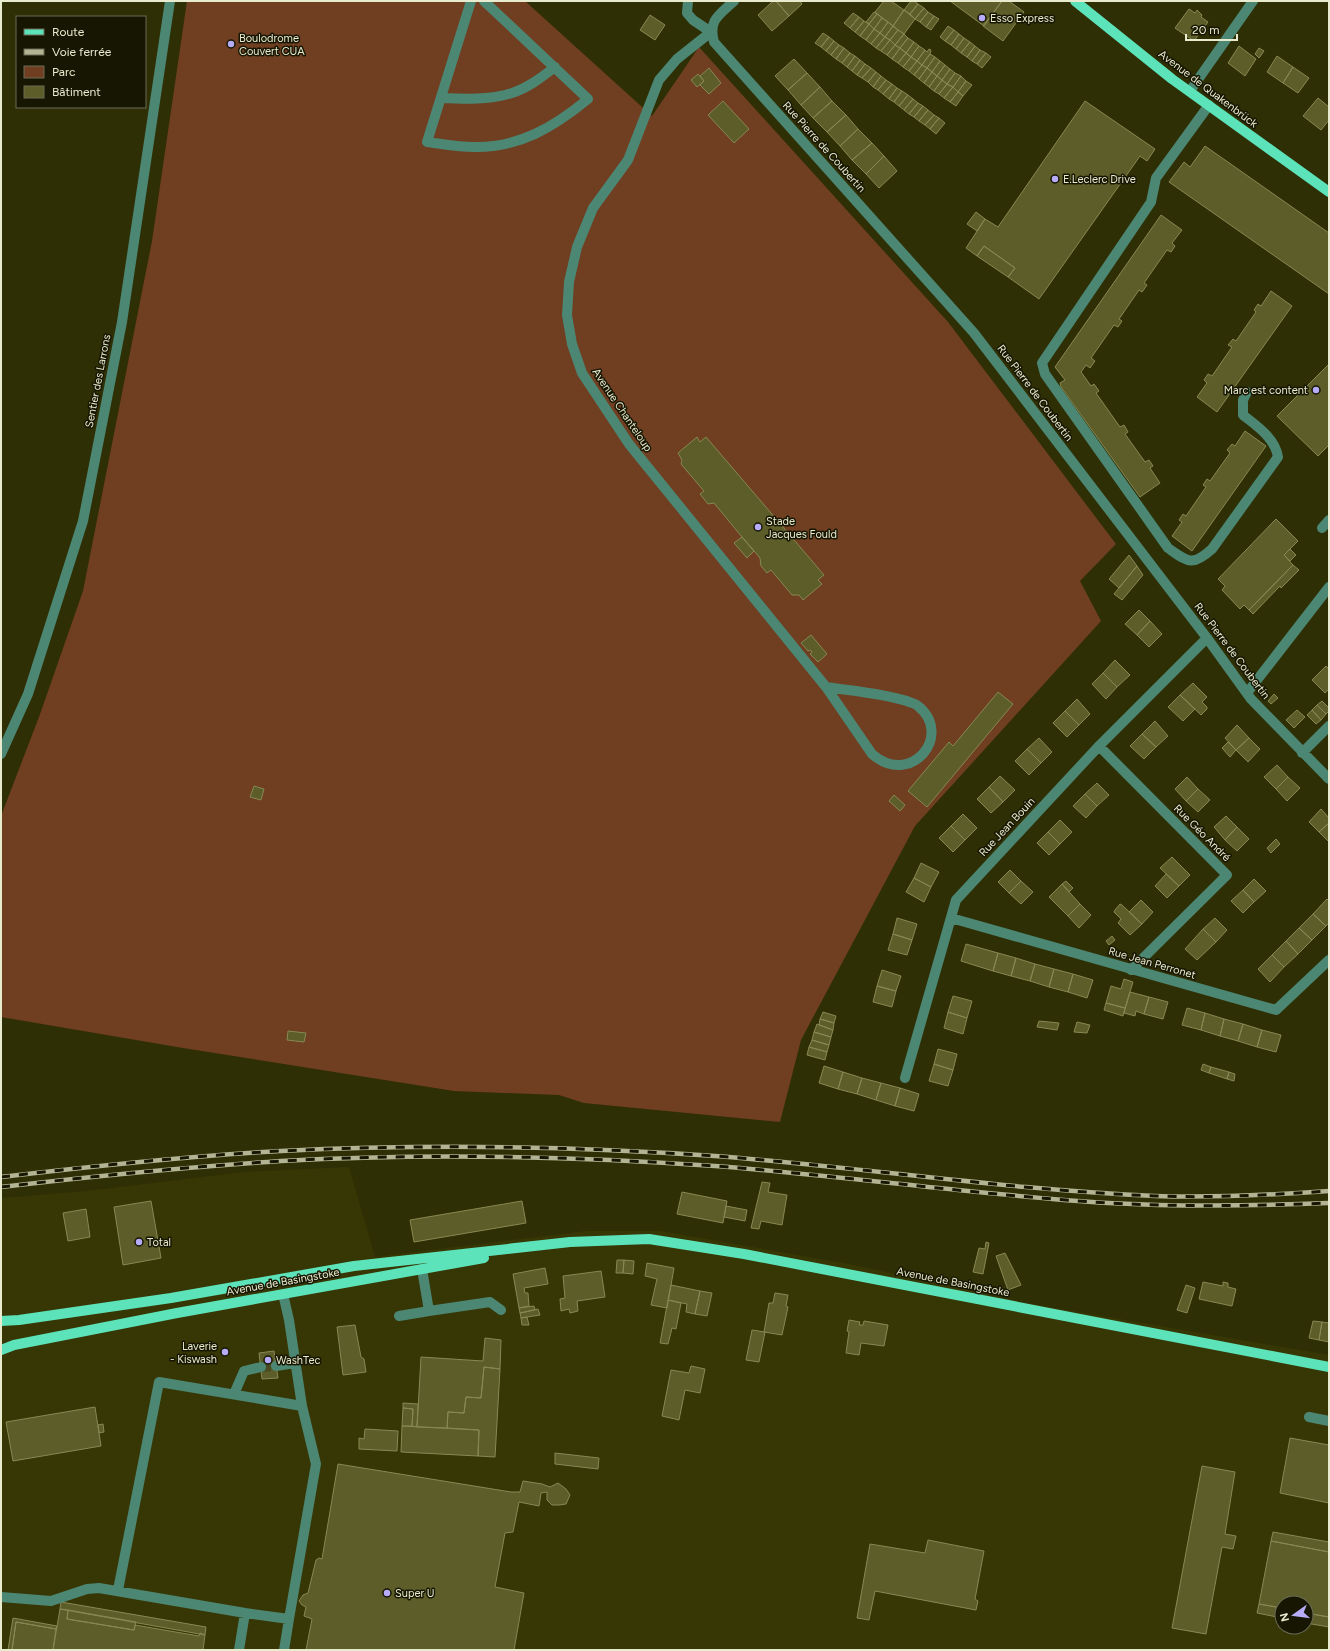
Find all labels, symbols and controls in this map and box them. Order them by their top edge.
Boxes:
place label: Esso Express [990,12,1054,25]
marker: Esso Express [977,13,987,23]
legend [16,16,146,108]
scale bar [1186,16,1237,42]
text: 20 m [1192,23,1220,37]
text: Route [52,25,85,39]
place label: Boulodrome Couvert CUA [239,32,305,58]
marker: Boulodrome Couvert CUA [226,39,236,49]
text: Voie ferrée [52,45,112,59]
street label: Avenue de Quakenbrück [1156,48,1261,131]
text: Parc [52,65,76,79]
text: Bâtiment [52,85,101,99]
street label: Rue Pierre de Coubertin [780,99,868,195]
place label: E.Leclerc Drive [1063,173,1136,186]
marker: E.Leclerc Drive [1050,174,1060,184]
street label: Sentier des Larrons [83,333,113,429]
street label: Rue Pierre de Coubertin [994,342,1076,444]
street label: Avenue Chanteloup [589,366,655,454]
place label: Marc est content [1224,384,1308,397]
marker: Marc est content [1311,385,1321,395]
place label: Stade Jacques Fould [766,515,837,541]
marker: Stade Jacques Fould [753,522,763,532]
street label: Rue Pierre de Coubertin [1191,600,1273,702]
street label: Rue Jean Bouin [976,795,1038,859]
street label: Rue Géo André [1171,802,1233,864]
street label: Rue Jean Perronet [1107,944,1197,982]
place label: Total [147,1236,171,1249]
marker: Total [134,1237,144,1247]
street label: Avenue de Basingstoke [896,1265,1010,1299]
street label: Avenue de Basingstoke [225,1266,341,1298]
place label: Laverie - Kiswash [170,1340,217,1366]
marker: Laverie - Kiswash [220,1347,230,1357]
place label: WashTec [276,1354,320,1367]
marker: WashTec [263,1355,273,1365]
place label: Super U [395,1587,435,1600]
marker: Super U [382,1588,392,1598]
north arrow [1274,1595,1314,1635]
text: N [1277,1612,1292,1623]

